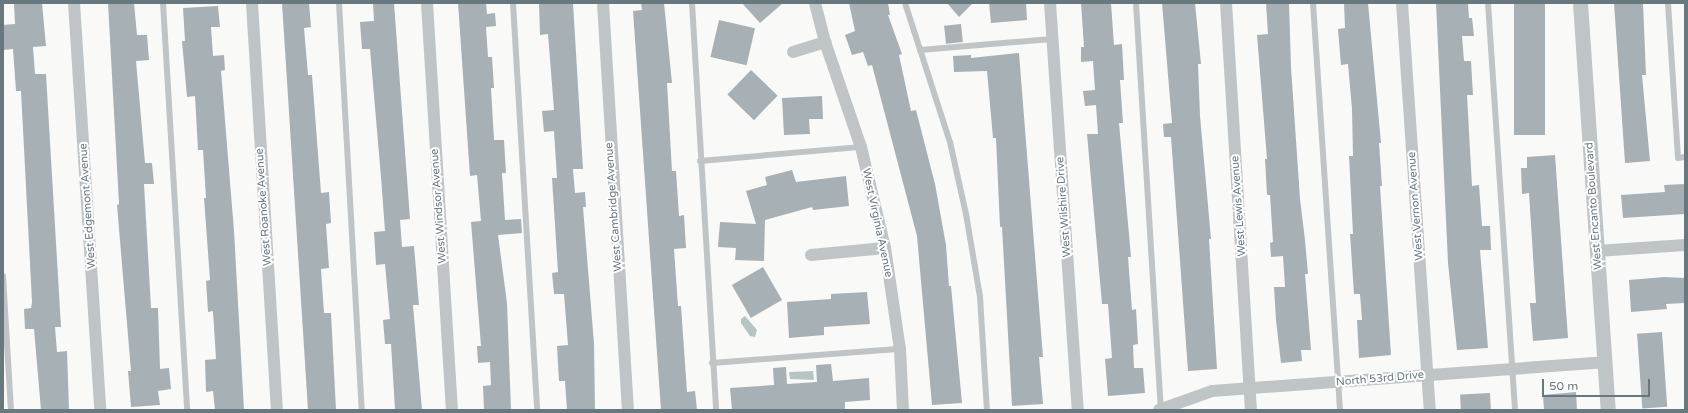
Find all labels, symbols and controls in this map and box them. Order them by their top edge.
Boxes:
street label: West Cambridge Avenue [603,142,625,272]
street label: West Encanto Boulevard [1583,142,1605,270]
street label: West Edgemont Avenue [77,143,99,269]
street label: West Roanoke Avenue [253,148,275,266]
street label: West Windsor Avenue [428,148,450,264]
street label: West Vernon Avenue [1406,151,1426,261]
street label: West Lewis Avenue [1229,155,1249,257]
street label: West Wilshire Drive [1054,156,1074,258]
street label: West Virginia Avenue [859,167,895,279]
street label: North 53rd Drive [1336,369,1424,389]
scale bar [1544,371,1652,397]
text: 50 m [1549,379,1578,393]

